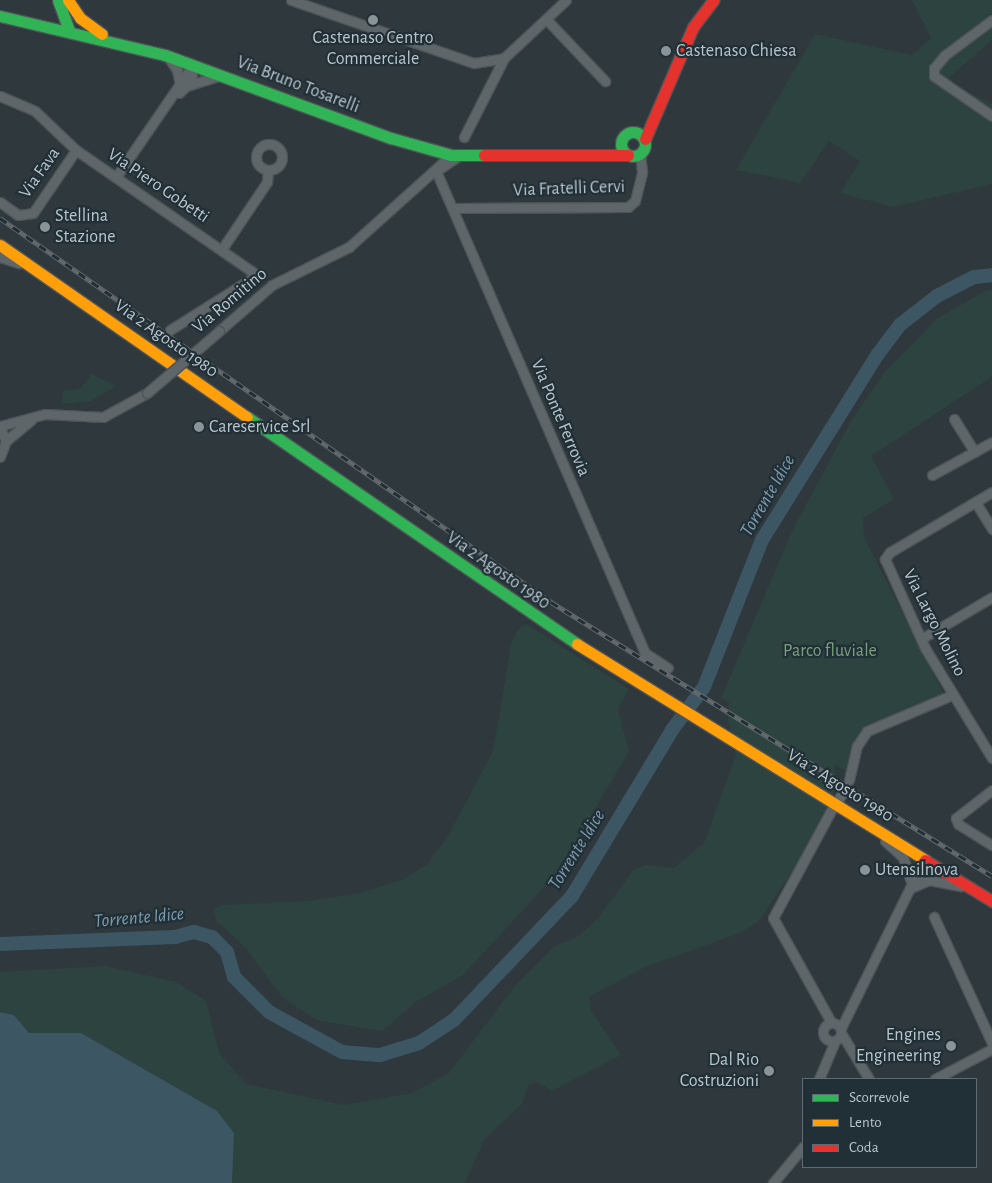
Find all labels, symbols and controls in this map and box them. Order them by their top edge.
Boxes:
marker: Castenaso Centro Commerciale [367,14,379,26]
place label: Castenaso Centro Commerciale [312,28,434,70]
place label: Castenaso Chiesa [676,40,797,62]
marker: Castenaso Chiesa [660,45,672,57]
street label: Via Bruno Tosarelli [234,52,362,118]
street label: Via Fava [15,144,65,202]
street label: Via Piero Gobetti [103,144,213,228]
street label: Via Fratelli Cervi [513,176,625,202]
place label: Stellina Stazione [55,206,116,248]
marker: Stellina Stazione [39,221,51,233]
street label: Via Romitino [188,264,272,338]
street label: Via 2 Agosto 1980 [110,295,222,383]
street label: Via Ponte Ferrovia [526,356,594,480]
place label: Careservice Srl [209,416,310,438]
marker: Careservice Srl [193,421,205,433]
water label: Torrente Idice [736,451,800,541]
street label: Via 2 Agosto 1980 [442,527,554,615]
street label: Via Largo Molino [898,566,970,680]
park label: Parco fluviale [783,640,877,662]
street label: Via 2 Agosto 1980 [783,745,897,827]
water label: Torrente Idice [543,806,611,894]
place label: Utensilnova [875,859,958,881]
marker: Utensilnova [859,864,871,876]
water label: Torrente Idice [93,903,185,933]
place label: Engines Engineering [856,1025,941,1068]
marker: Engines Engineering [945,1040,957,1052]
place label: Dal Rio Costruzioni [680,1050,759,1092]
marker: Dal Rio Costruzioni [763,1065,775,1077]
legend [802,1078,977,1168]
text: Scorrevole [849,1090,909,1105]
text: Lento [849,1115,882,1130]
text: Coda [849,1140,879,1155]

